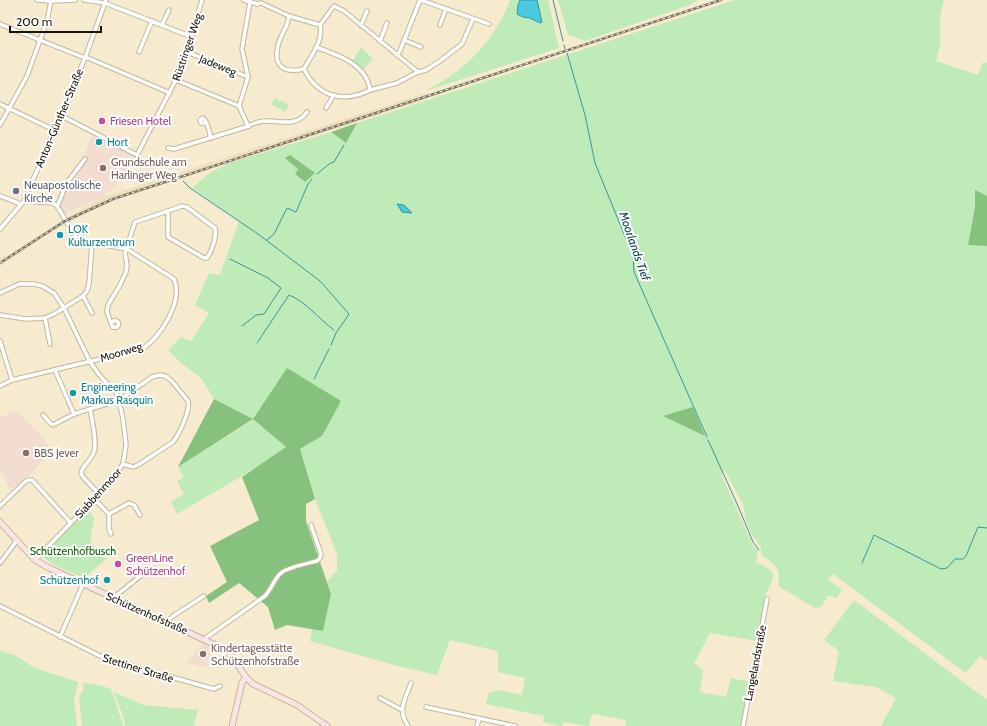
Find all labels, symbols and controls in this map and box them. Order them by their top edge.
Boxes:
scale bar [10,8,101,34]
street label: Rüstringer Weg [169,11,205,83]
text: 200 m [16,14,52,29]
street label: Jadeweg [196,51,239,79]
street label: Anton-Günther-Straße [32,66,86,170]
place label: Friesen Hotel [110,114,171,128]
marker: Friesen Hotel [97,116,107,126]
place label: Hort [107,135,128,149]
marker: Hort [94,137,104,147]
place label: Grundschule am Harlinger Weg [111,155,187,182]
marker: Grundschule am Harlinger Weg [98,163,108,173]
place label: Neuapostolische Kirche [24,178,101,205]
marker: Neuapostolische Kirche [11,186,21,196]
water label: Moorlands Tief [616,209,654,284]
place label: LOK Kulturzentrum [68,222,135,249]
marker: LOK Kulturzentrum [55,230,65,240]
street label: Moorweg [98,339,144,365]
place label: Engineering Markus Rasquin [81,380,153,407]
marker: Engineering Markus Rasquin [68,388,78,398]
place label: BBS Jever [34,446,79,460]
marker: BBS Jever [21,448,31,458]
street label: Siabbenmoor [72,464,125,521]
park label: Schützenhofbusch [30,544,116,558]
place label: GreenLine Schützenhof [126,551,186,578]
marker: GreenLine Schützenhof [113,559,123,569]
place label: Schützenhof [40,573,99,587]
marker: Schützenhof [102,575,112,585]
street label: Schützenhofstraße [104,589,190,637]
street label: Langelandstraße [741,623,769,702]
place label: Kindertagesstätte Schützenhofstraße [211,641,300,668]
marker: Kindertagesstätte Schützenhofstraße [198,649,208,659]
street label: Stettiner Straße [101,651,176,686]

